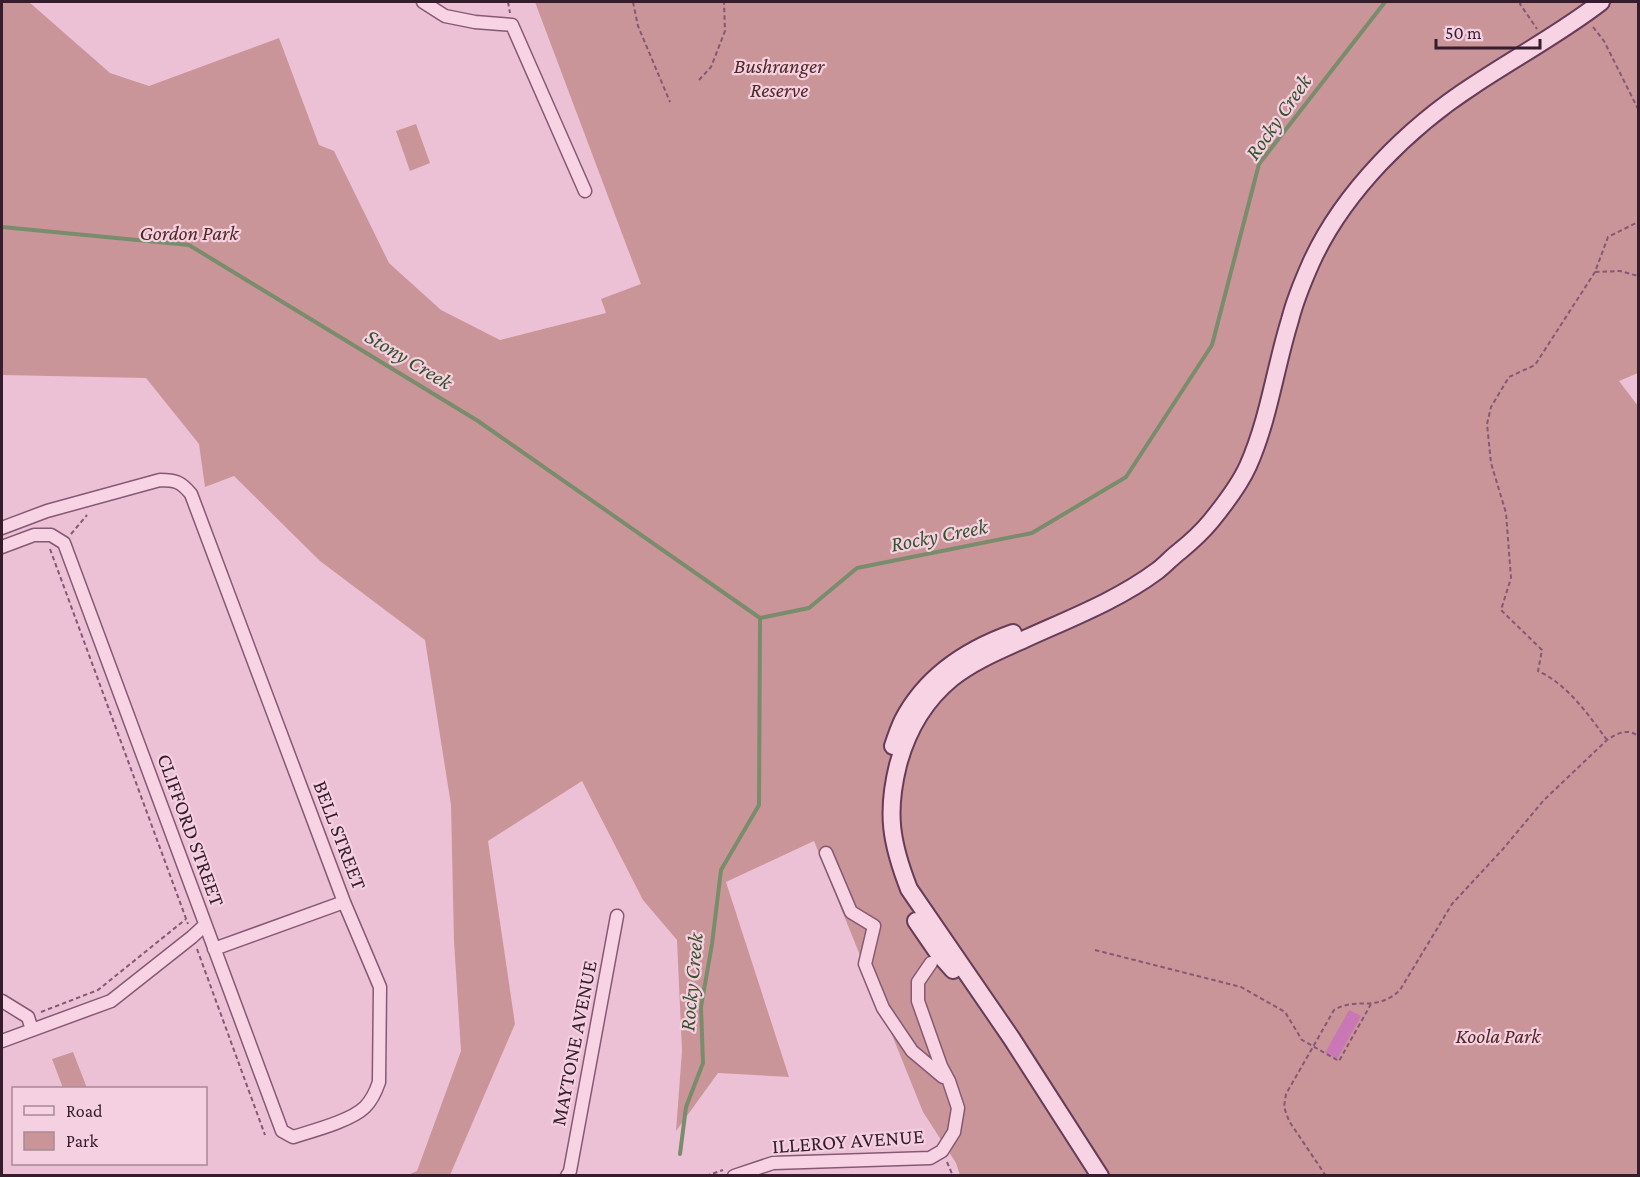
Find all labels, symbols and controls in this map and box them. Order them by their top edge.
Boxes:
scale bar [1436,12,1540,50]
text: 50 m [1445,23,1482,43]
park label: Bushranger Reserve [734,54,825,102]
water label: Rocky Creek [1240,68,1317,164]
park label: Gordon Park [140,221,239,245]
water label: Stony Creek [361,323,458,395]
water label: Rocky Creek [888,513,991,557]
street label: CLIFFORD STREET [152,750,230,910]
street label: BELL STREET [308,777,372,893]
water label: Rocky Creek [674,931,708,1032]
street label: MAYTONE AVENUE [546,958,602,1128]
park label: Koola Park [1456,1024,1541,1048]
legend [12,1087,207,1165]
text: Road [66,1101,103,1121]
street label: ILLEROY AVENUE [771,1124,925,1158]
text: Park [66,1131,98,1151]

